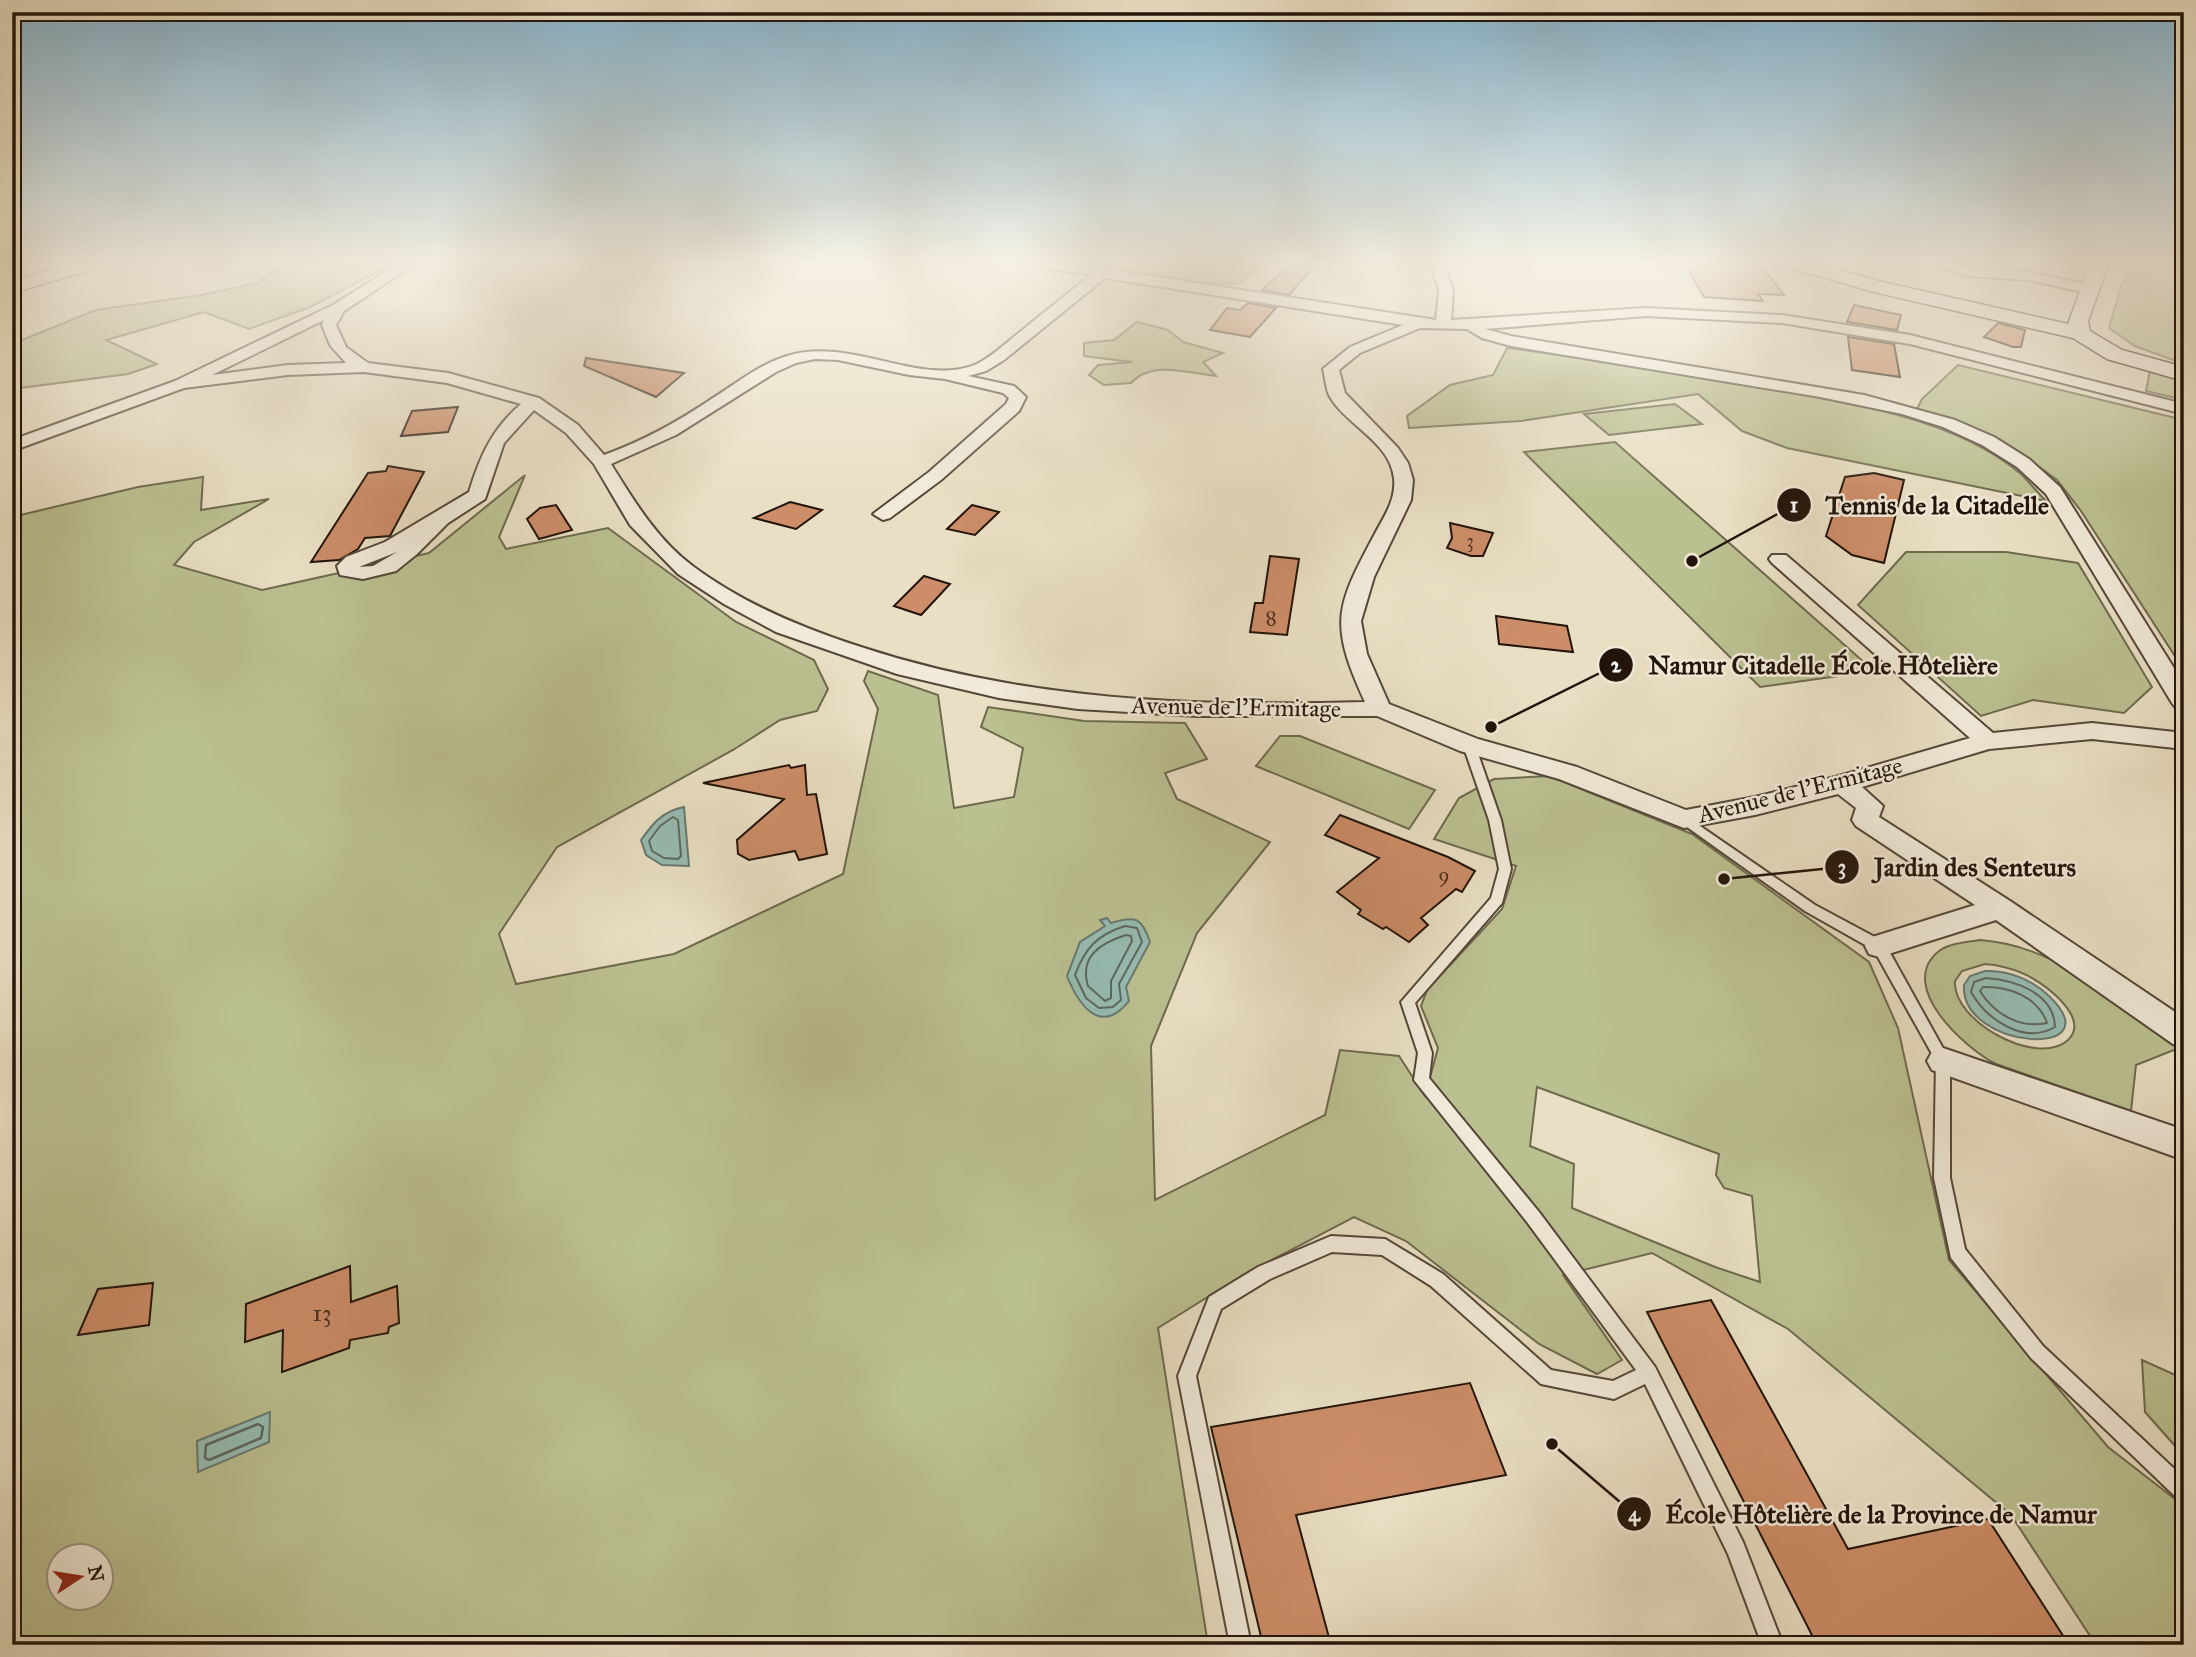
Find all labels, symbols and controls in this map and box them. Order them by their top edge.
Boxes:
callout: Tennis de la Citadelle [1776,482,2063,529]
text: Tennis de la Citadelle [1824,489,2049,521]
text: 1 [1790,492,1798,518]
house number: 3 [1466,530,1474,552]
house number: 8 [1265,605,1277,631]
callout: Namur Citadelle École Hôtelière [1599,641,2011,688]
text: Namur Citadelle École Hôtelière [1648,649,1998,681]
text: 2 [1611,652,1622,678]
street label: Avenue de l'Ermitage [1130,690,1341,724]
street label: Avenue de l'Ermitage [1694,750,1905,830]
callout: Jardin des Senteurs [1825,843,2090,890]
text: Jardin des Senteurs [1871,851,2077,884]
text: 3 [1838,854,1846,880]
house number: 9 [1438,862,1450,888]
house number: 13 [312,1298,332,1328]
callout: École Hôtelière de la Province de Namur [1616,1490,2111,1537]
text: École Hôtelière de la Province de Namur [1665,1498,2098,1530]
text: 4 [1628,1501,1641,1527]
north arrow [46,1542,116,1612]
text: N [83,1563,109,1584]

